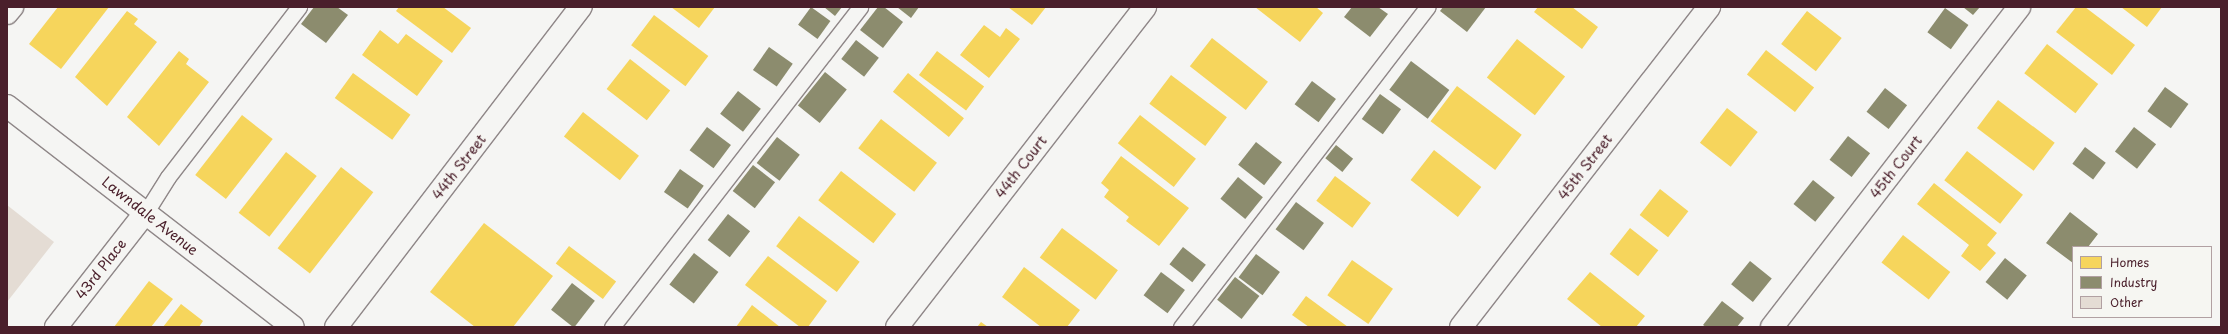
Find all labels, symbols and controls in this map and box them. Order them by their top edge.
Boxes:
street label: 44th Street [428,131,490,203]
street label: 45th Street [1554,131,1616,203]
street label: 44th Court [991,132,1051,202]
street label: 45th Court [1866,132,1926,202]
street label: Lawndale Avenue [98,173,202,259]
street label: 43rd Place [72,235,130,303]
legend [2072,246,2212,318]
text: Homes [2110,253,2149,271]
text: Industry [2110,273,2157,291]
text: Other [2110,293,2143,311]

